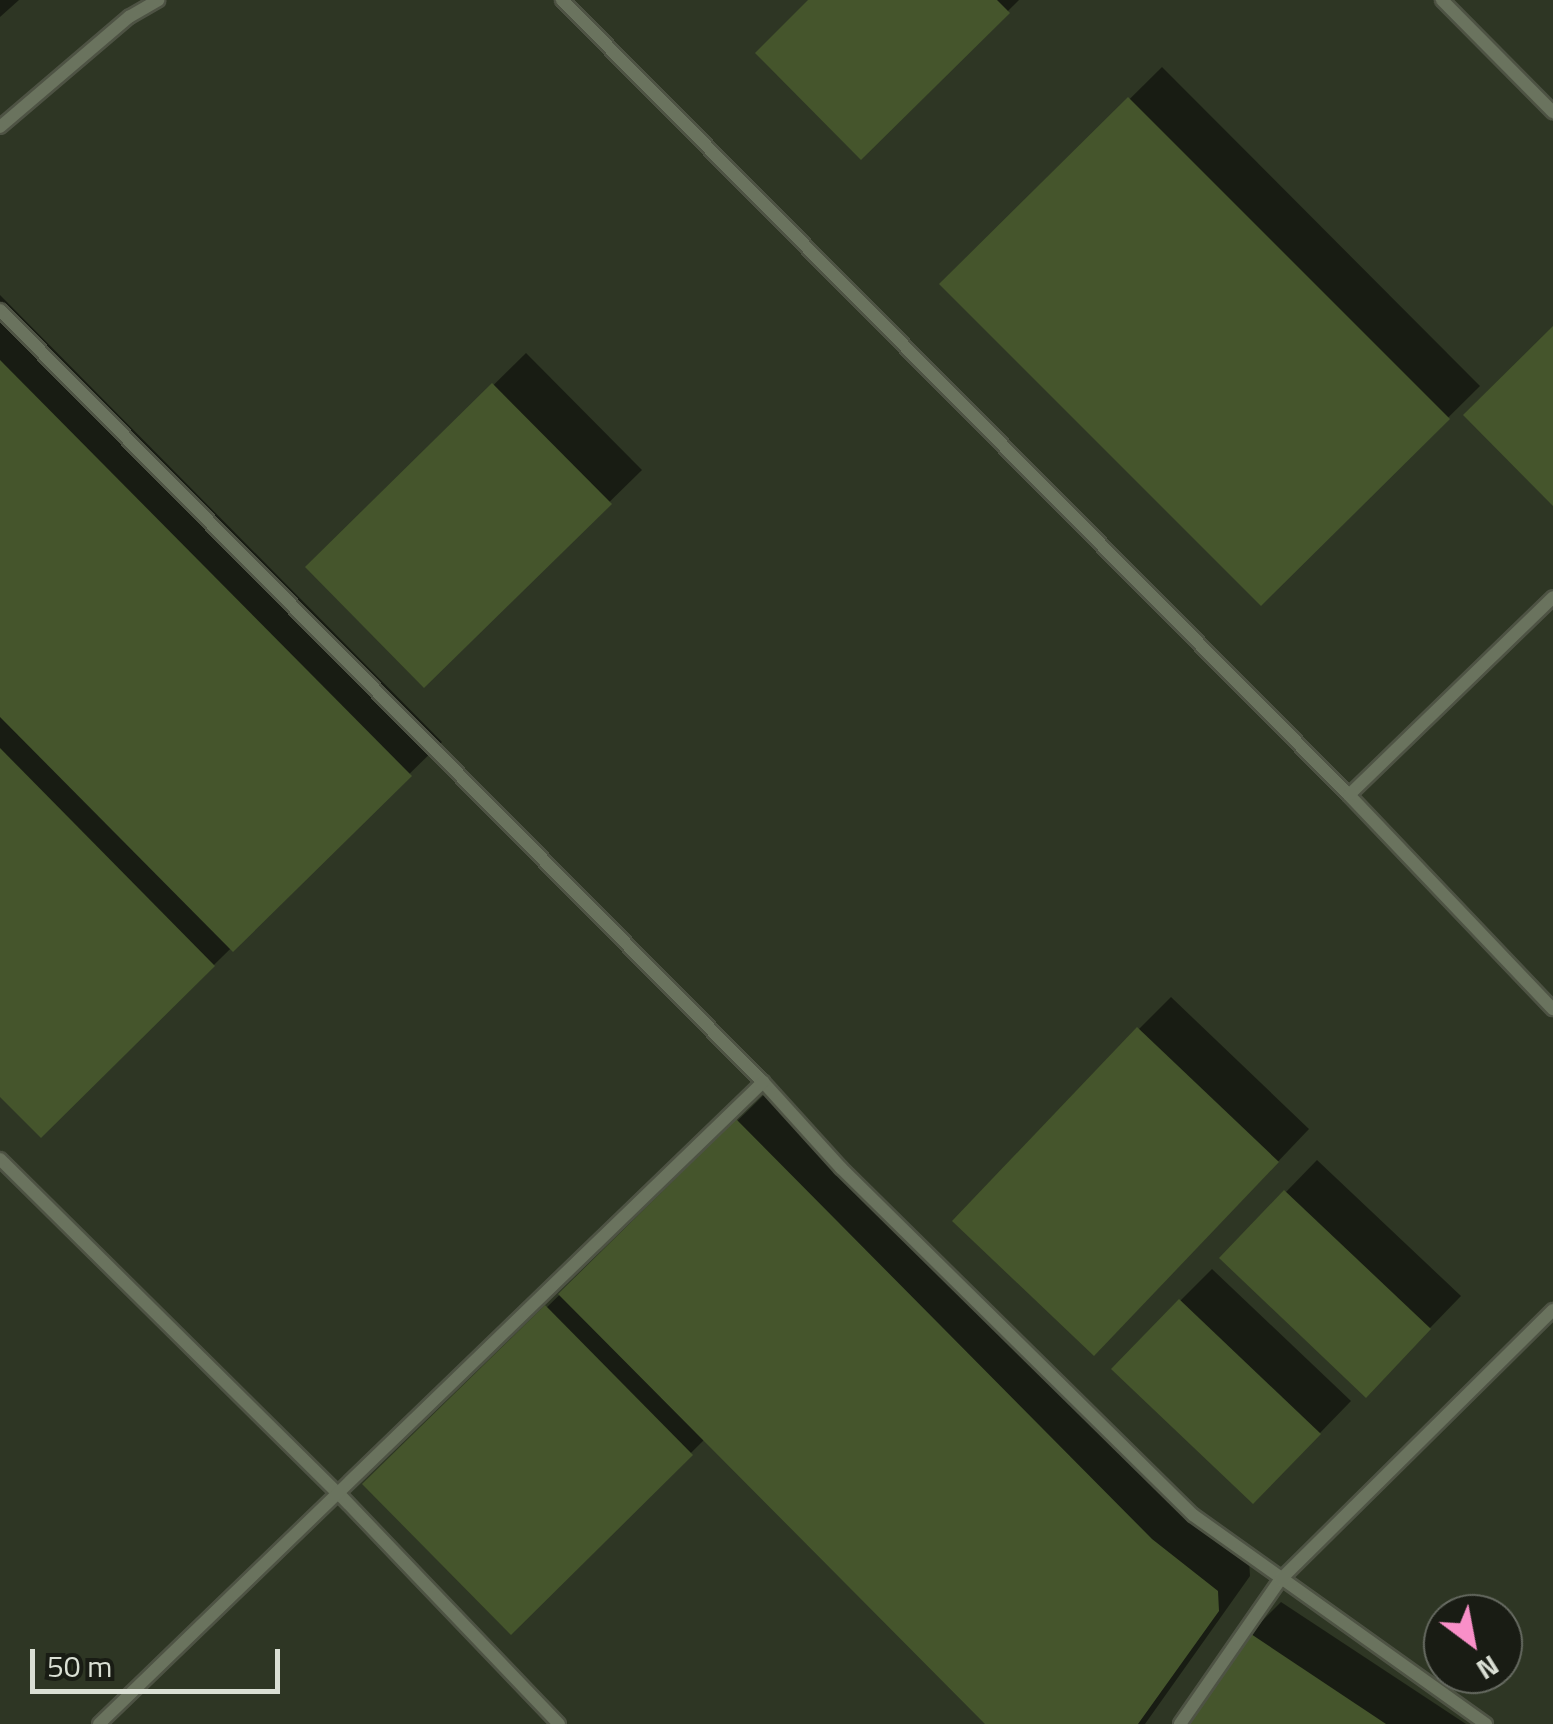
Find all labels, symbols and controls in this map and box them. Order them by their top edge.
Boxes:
north arrow [1423,1594,1523,1694]
scale bar [35,1629,285,1691]
text: 50 m [47,1643,112,1689]
text: N [1468,1645,1508,1692]

